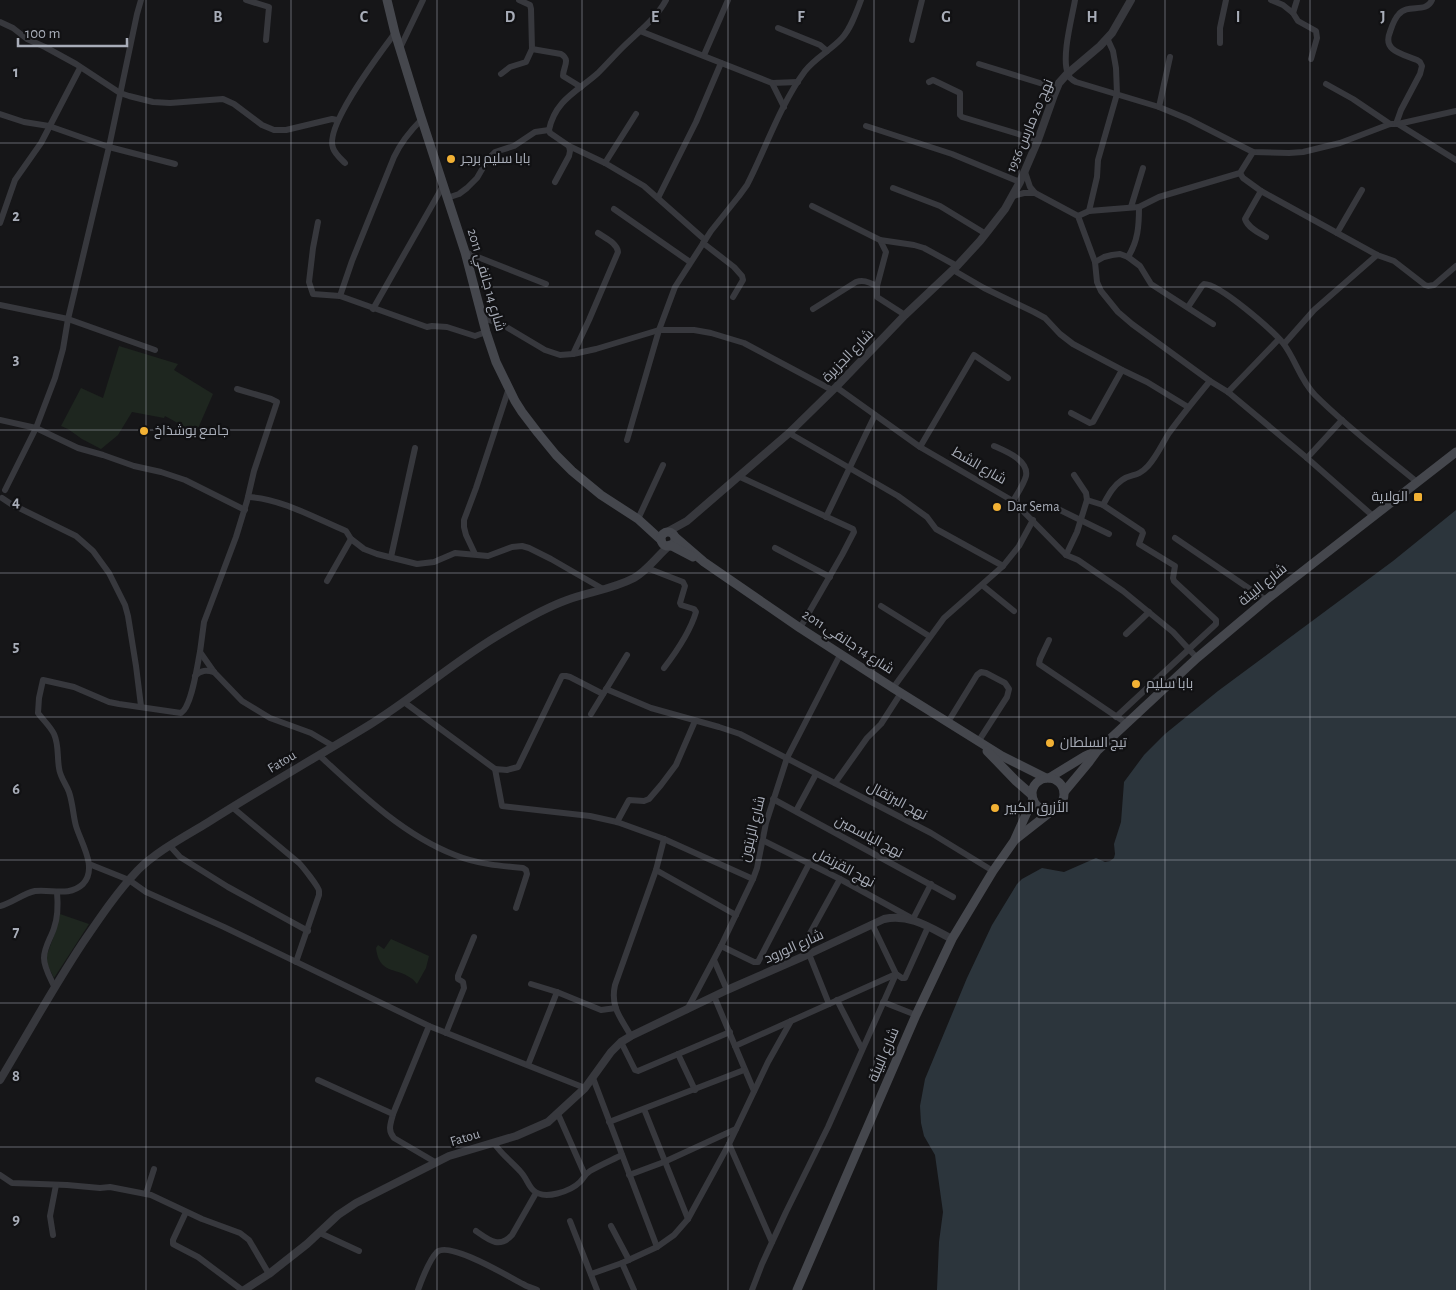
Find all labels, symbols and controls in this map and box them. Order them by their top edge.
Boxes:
text: B [213,9,223,25]
text: C [360,9,369,25]
text: D [505,9,516,25]
text: E [651,9,659,25]
text: F [797,9,805,25]
text: G [941,9,951,25]
text: H [1086,9,1098,25]
text: I [1236,9,1240,25]
text: J [1380,9,1386,25]
scale bar [18,15,126,47]
text: 100 m [25,26,60,41]
text: 1 [13,64,19,80]
street label: نهج 20 مارس 1956 [1004,77,1057,175]
place label: بابا سليم برجر [460,152,530,168]
marker: بابا سليم برجر [445,153,457,165]
text: 2 [12,208,20,224]
street label: شارع 14 جانفي 2011 [461,227,507,334]
street label: شارع الجزيرة [820,327,877,386]
text: 3 [13,351,20,367]
place label: جامع بوشذاخ [154,424,229,439]
marker: جامع بوشذاخ [138,425,150,437]
street label: شارع الشط [949,445,1009,488]
place label: الولاية [1371,490,1408,504]
marker: الولاية [1412,491,1424,503]
text: 4 [12,494,20,510]
place label: Dar Sema [1007,500,1060,514]
marker: Dar Sema [991,501,1003,513]
street label: شارع البيئة [1236,561,1290,609]
street label: شارع 14 جانفي 2011 [798,607,896,680]
text: 5 [13,638,20,654]
place label: بابا سليم [1146,677,1193,693]
marker: بابا سليم [1130,678,1142,690]
place label: تيج السلطان [1060,736,1127,751]
marker: تيج السلطان [1044,737,1056,749]
street label: Fatou [265,748,299,776]
street label: نهج البرتقال [864,779,929,824]
text: 6 [12,781,20,797]
street label: شارع الزيتون [738,794,769,864]
place label: الأزرق الكبير [1004,800,1069,816]
marker: الأزرق الكبير [989,802,1001,814]
street label: نهج الياسمين [832,813,905,862]
street label: نهج القرنفل [811,846,877,891]
text: 7 [13,924,20,940]
street label: شارع الورود [762,928,826,967]
street label: شارع البيئة [866,1026,903,1085]
text: 8 [12,1068,20,1084]
street label: Fatou [448,1127,482,1149]
text: 9 [12,1211,20,1227]

